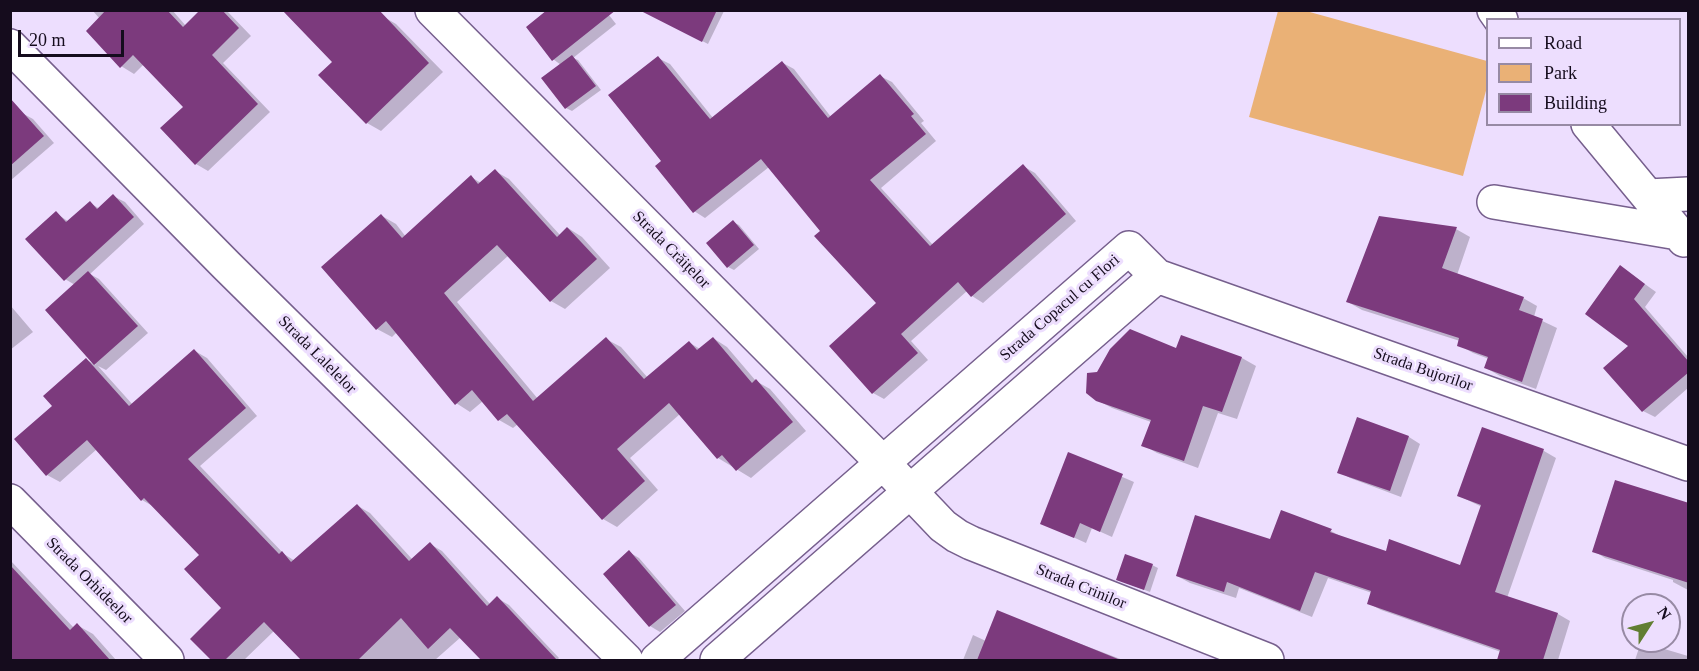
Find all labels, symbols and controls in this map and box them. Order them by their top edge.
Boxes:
scale bar [21,18,128,56]
legend [1486,18,1681,126]
text: 20 m [29,30,66,50]
text: Road [1544,33,1582,53]
text: Park [1544,63,1577,83]
text: Building [1544,93,1607,113]
street label: Strada Crăițelor [628,207,714,293]
street label: Strada Copacul cu Flori [996,251,1124,365]
street label: Strada Lalelelor [274,312,360,398]
street label: Strada Bujorilor [1371,344,1475,396]
street label: Strada Orhideelor [42,534,136,628]
street label: Strada Crinilor [1033,560,1129,614]
north arrow [1621,593,1681,653]
text: N [1654,604,1675,623]

